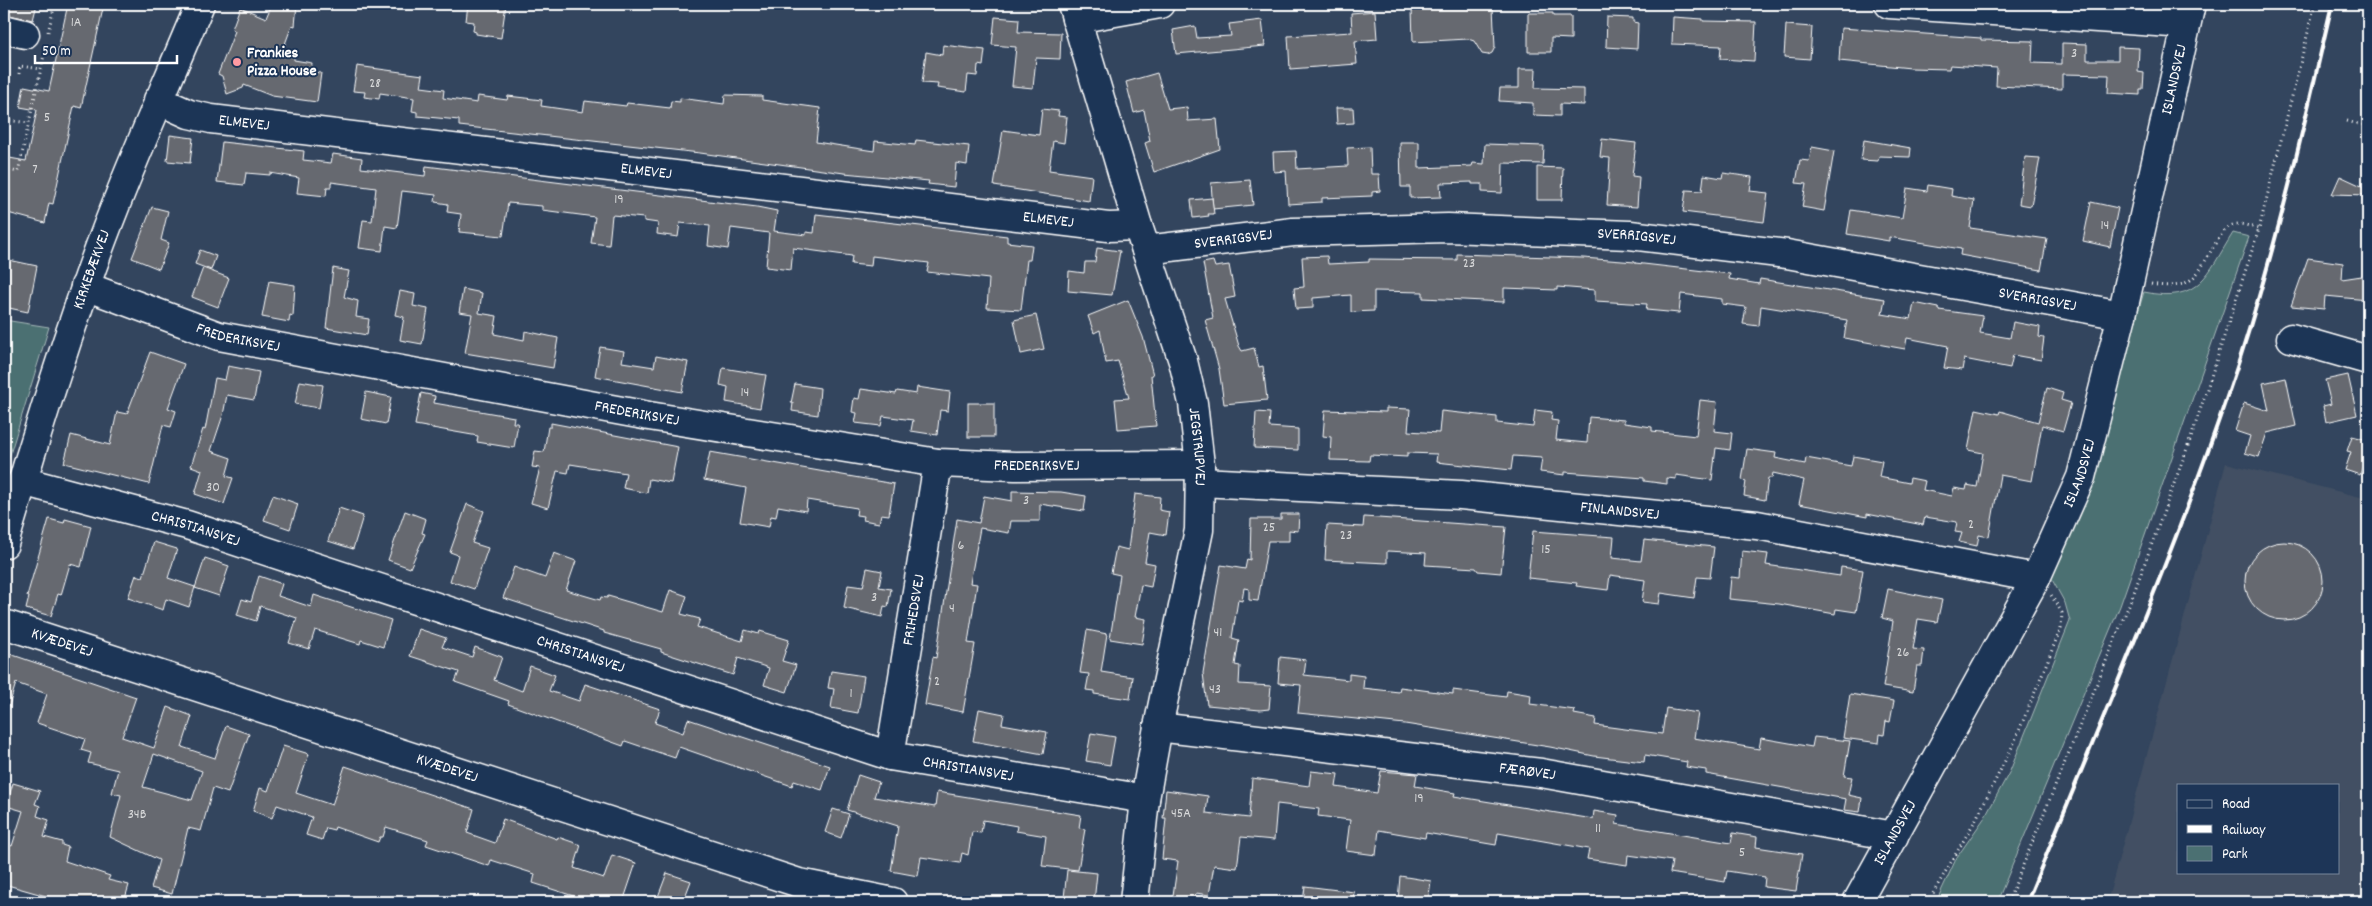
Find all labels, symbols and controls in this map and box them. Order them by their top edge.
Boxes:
house number: 1A [71,13,82,33]
scale bar [35,32,178,64]
text: 50 m [42,41,71,63]
place label: Frankies Pizza House [247,42,317,83]
street label: ISLANDSVEJ [2155,42,2193,117]
house number: 3 [2071,44,2077,64]
marker: Frankies Pizza House [231,56,243,68]
house number: 28 [369,74,381,94]
house number: 5 [44,108,50,128]
street label: ELMEVEJ [217,109,271,137]
street label: ELMEVEJ [619,157,673,186]
house number: 7 [32,160,38,180]
house number: 19 [614,190,624,210]
street label: ELMEVEJ [1022,205,1075,234]
house number: 14 [2101,216,2109,236]
street label: SVERRIGSVEJ [1597,222,1677,252]
street label: SVERRIGSVEJ [1193,223,1274,255]
street label: KIRKEBÆKVEJ [67,226,117,312]
house number: 23 [1463,254,1475,274]
street label: SVERRIGSVEJ [1997,281,2078,318]
street label: FREDERIKSVEJ [193,317,282,359]
house number: 14 [741,383,749,403]
street label: FREDERIKSVEJ [593,395,681,432]
street label: JEGSTRUPVEJ [1182,406,1212,486]
street label: ISLANDSVEJ [2057,436,2102,511]
street label: FREDERIKSVEJ [993,454,1080,478]
house number: 30 [206,478,220,498]
house number: 3 [1023,491,1029,511]
street label: FINLANDSVEJ [1579,496,1661,527]
street label: CHRISTIANSVEJ [149,504,243,553]
house number: 2 [1968,515,1974,535]
house number: 25 [1263,518,1275,538]
house number: 23 [1340,526,1352,546]
house number: 6 [958,536,965,556]
house number: 15 [1541,540,1551,560]
street label: FRIHEDSVEJ [897,573,931,647]
house number: 3 [871,588,877,608]
house number: 4 [949,599,955,619]
street label: KVÆDEVEJ [28,622,96,664]
house number: 41 [1214,623,1222,643]
street label: CHRISTIANSVEJ [533,629,628,680]
house number: 26 [1897,643,1910,663]
house number: 2 [934,672,940,692]
house number: 43 [1209,680,1221,700]
house number: 1 [849,684,853,704]
street label: KVÆDEVEJ [413,748,481,789]
street label: CHRISTIANSVEJ [921,750,1016,788]
street label: FÆRØVEJ [1498,757,1558,787]
legend [2177,784,2340,874]
house number: 19 [1414,789,1424,809]
text: Road [2222,794,2250,816]
street label: ISLANDSVEJ [1868,796,1923,870]
house number: 45A [1171,804,1191,824]
house number: 34B [128,805,147,825]
house number: 11 [1595,819,1601,839]
text: Railway [2222,820,2266,842]
house number: 5 [1739,843,1745,863]
text: Park [2222,844,2248,866]

